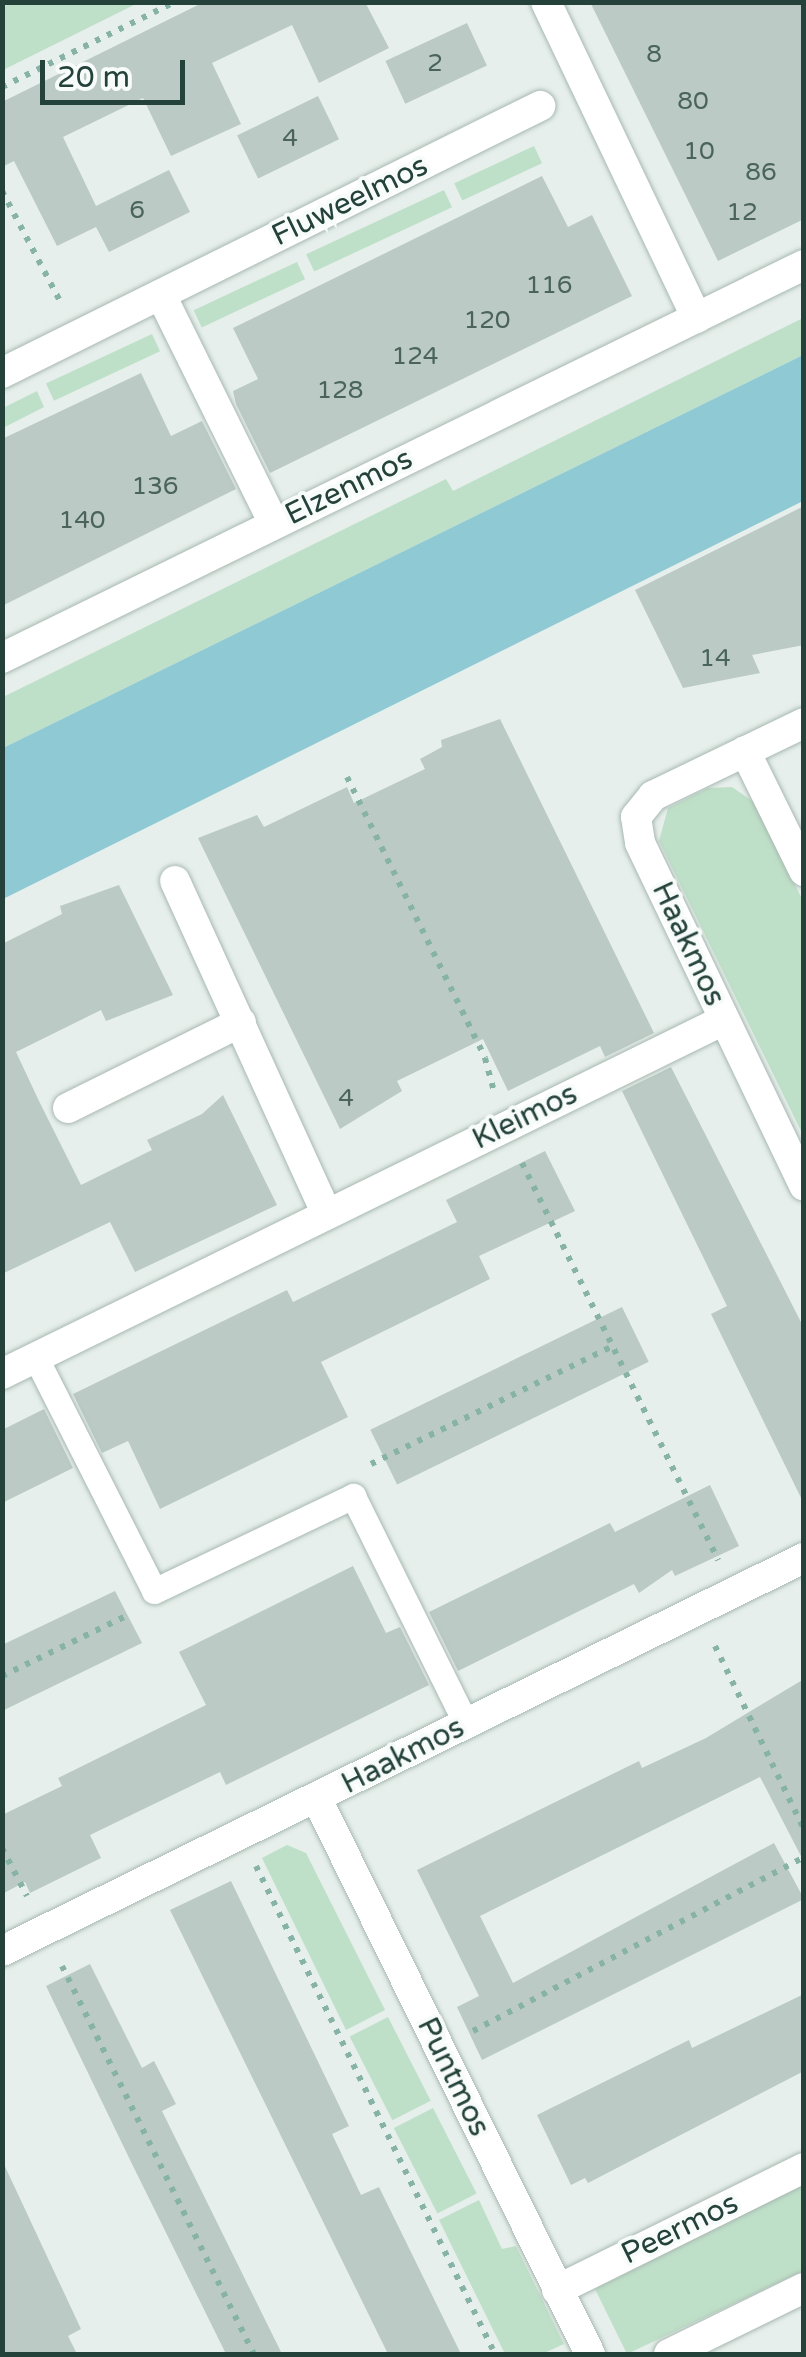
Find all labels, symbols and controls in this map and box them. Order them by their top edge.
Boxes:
house number: 8 [646,39,662,69]
scale bar [45,40,190,102]
house number: 2 [427,48,443,78]
text: 20 m [57,59,130,96]
house number: 80 [677,86,709,116]
house number: 4 [282,123,298,153]
house number: 10 [683,136,715,166]
street label: Fluweelmos [266,148,434,254]
house number: 86 [745,157,777,187]
house number: 6 [129,195,145,225]
house number: 12 [726,197,758,227]
house number: 116 [525,270,573,300]
house number: 120 [463,305,511,335]
house number: 124 [391,341,439,371]
house number: 128 [316,375,364,405]
street label: Elzenmos [280,441,418,533]
house number: 136 [131,471,179,501]
house number: 140 [58,505,106,535]
house number: 14 [699,643,731,673]
street label: Haakmos [644,876,732,1012]
street label: Kleimos [467,1076,583,1158]
house number: 4 [338,1083,354,1113]
street label: Haakmos [336,1710,470,1802]
street label: Puntmos [409,2012,497,2142]
street label: Peermos [616,2185,744,2273]

